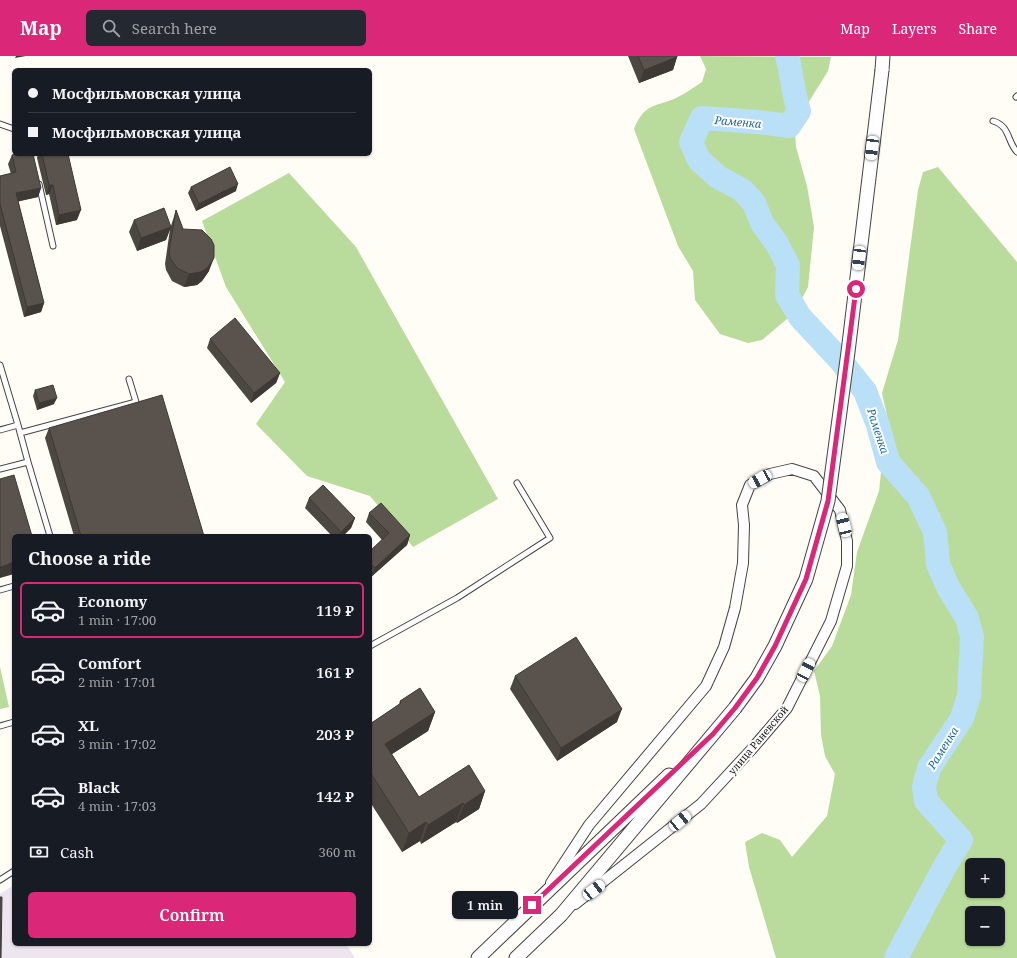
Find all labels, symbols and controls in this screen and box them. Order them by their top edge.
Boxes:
search box [86,10,366,46]
text: Map [20,15,62,41]
icon: search [100,17,122,39]
text: Search here [132,18,217,38]
text: Map [840,19,870,38]
text: Layers [892,19,937,38]
text: Share [959,19,997,38]
text: Мосфильмовская улица [52,83,241,103]
water label: Раменка [713,112,763,131]
text: Мосфильмовская улица [52,122,241,142]
car [865,135,879,161]
car [852,245,866,271]
route start [847,280,865,298]
water label: Раменка [864,405,893,456]
car [747,468,773,490]
car [835,512,853,538]
text: Choose a ride [28,546,151,570]
text: Economy [78,591,147,611]
icon: car [30,592,66,628]
text: 119 ₽ [316,600,354,620]
text: 1 min · 17:00 [78,611,156,629]
text: Comfort [78,653,141,673]
icon: car [30,654,66,690]
car [795,657,817,683]
text: 161 ₽ [316,662,354,682]
text: 2 min · 17:01 [78,673,156,691]
street label: улица Раневской [725,702,791,778]
text: XL [78,715,99,735]
icon: car [30,716,66,752]
water label: Раменка [923,723,962,772]
text: 203 ₽ [316,724,354,744]
text: 3 min · 17:02 [78,735,156,753]
text: Black [78,777,120,797]
icon: car [30,778,66,814]
text: 142 ₽ [316,786,354,806]
text: 4 min · 17:03 [78,797,156,815]
car [667,809,693,833]
icon: cash [28,841,50,863]
text: Cash [60,842,94,862]
text: 360 m [319,843,356,861]
map controls [965,858,1005,946]
button: + [965,858,1005,898]
car [581,878,607,902]
callout: 1 min [452,891,518,919]
button: Confirm [28,892,356,938]
text: 1 min [467,896,503,914]
route end [523,896,541,914]
button: − [965,906,1005,946]

